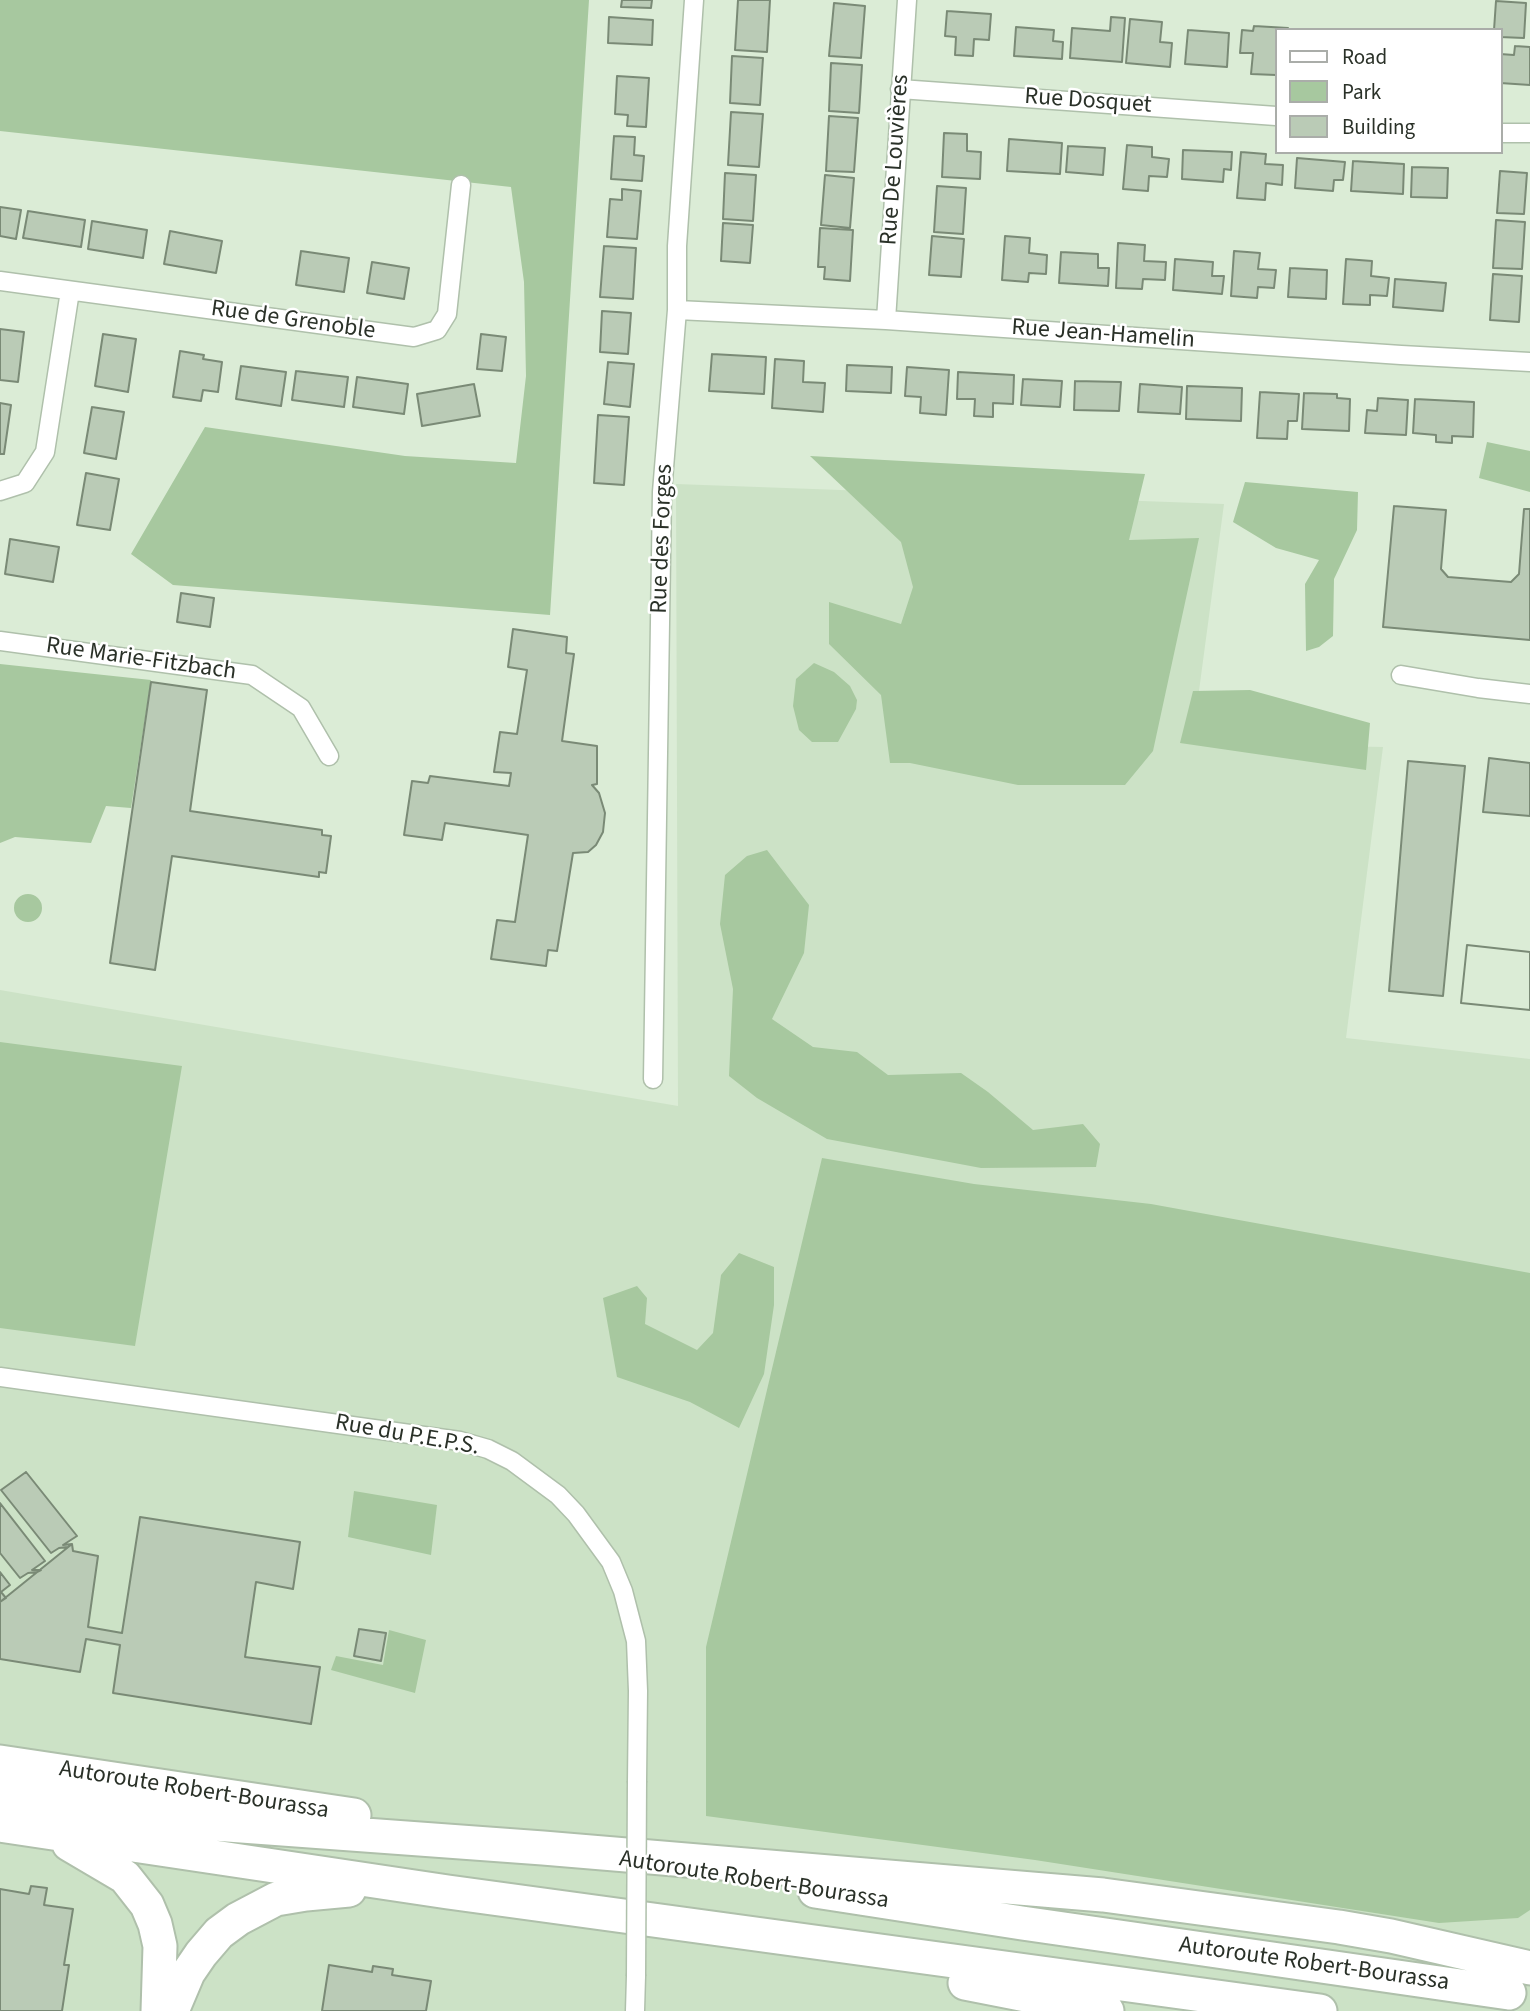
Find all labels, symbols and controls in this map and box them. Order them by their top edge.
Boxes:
legend [1274,28,1502,154]
text: Road [1342,42,1387,72]
street label: Rue De Louvières [876,74,916,246]
text: Park [1342,77,1381,107]
street label: Rue Dosquet [1023,83,1153,121]
text: Building [1342,112,1415,142]
street label: Rue de Grenoble [209,295,377,347]
street label: Rue Jean-Hamelin [1010,314,1196,356]
street label: Rue des Forges [646,464,680,614]
street label: Rue Marie-Fitzbach [44,632,238,688]
street label: Rue du P.E.P.S. [333,1409,481,1463]
street label: Autoroute Robert-Bourassa [57,1755,331,1827]
street label: Autoroute Robert-Bourassa [617,1845,891,1917]
street label: Autoroute Robert-Bourassa [1177,1932,1451,1998]

